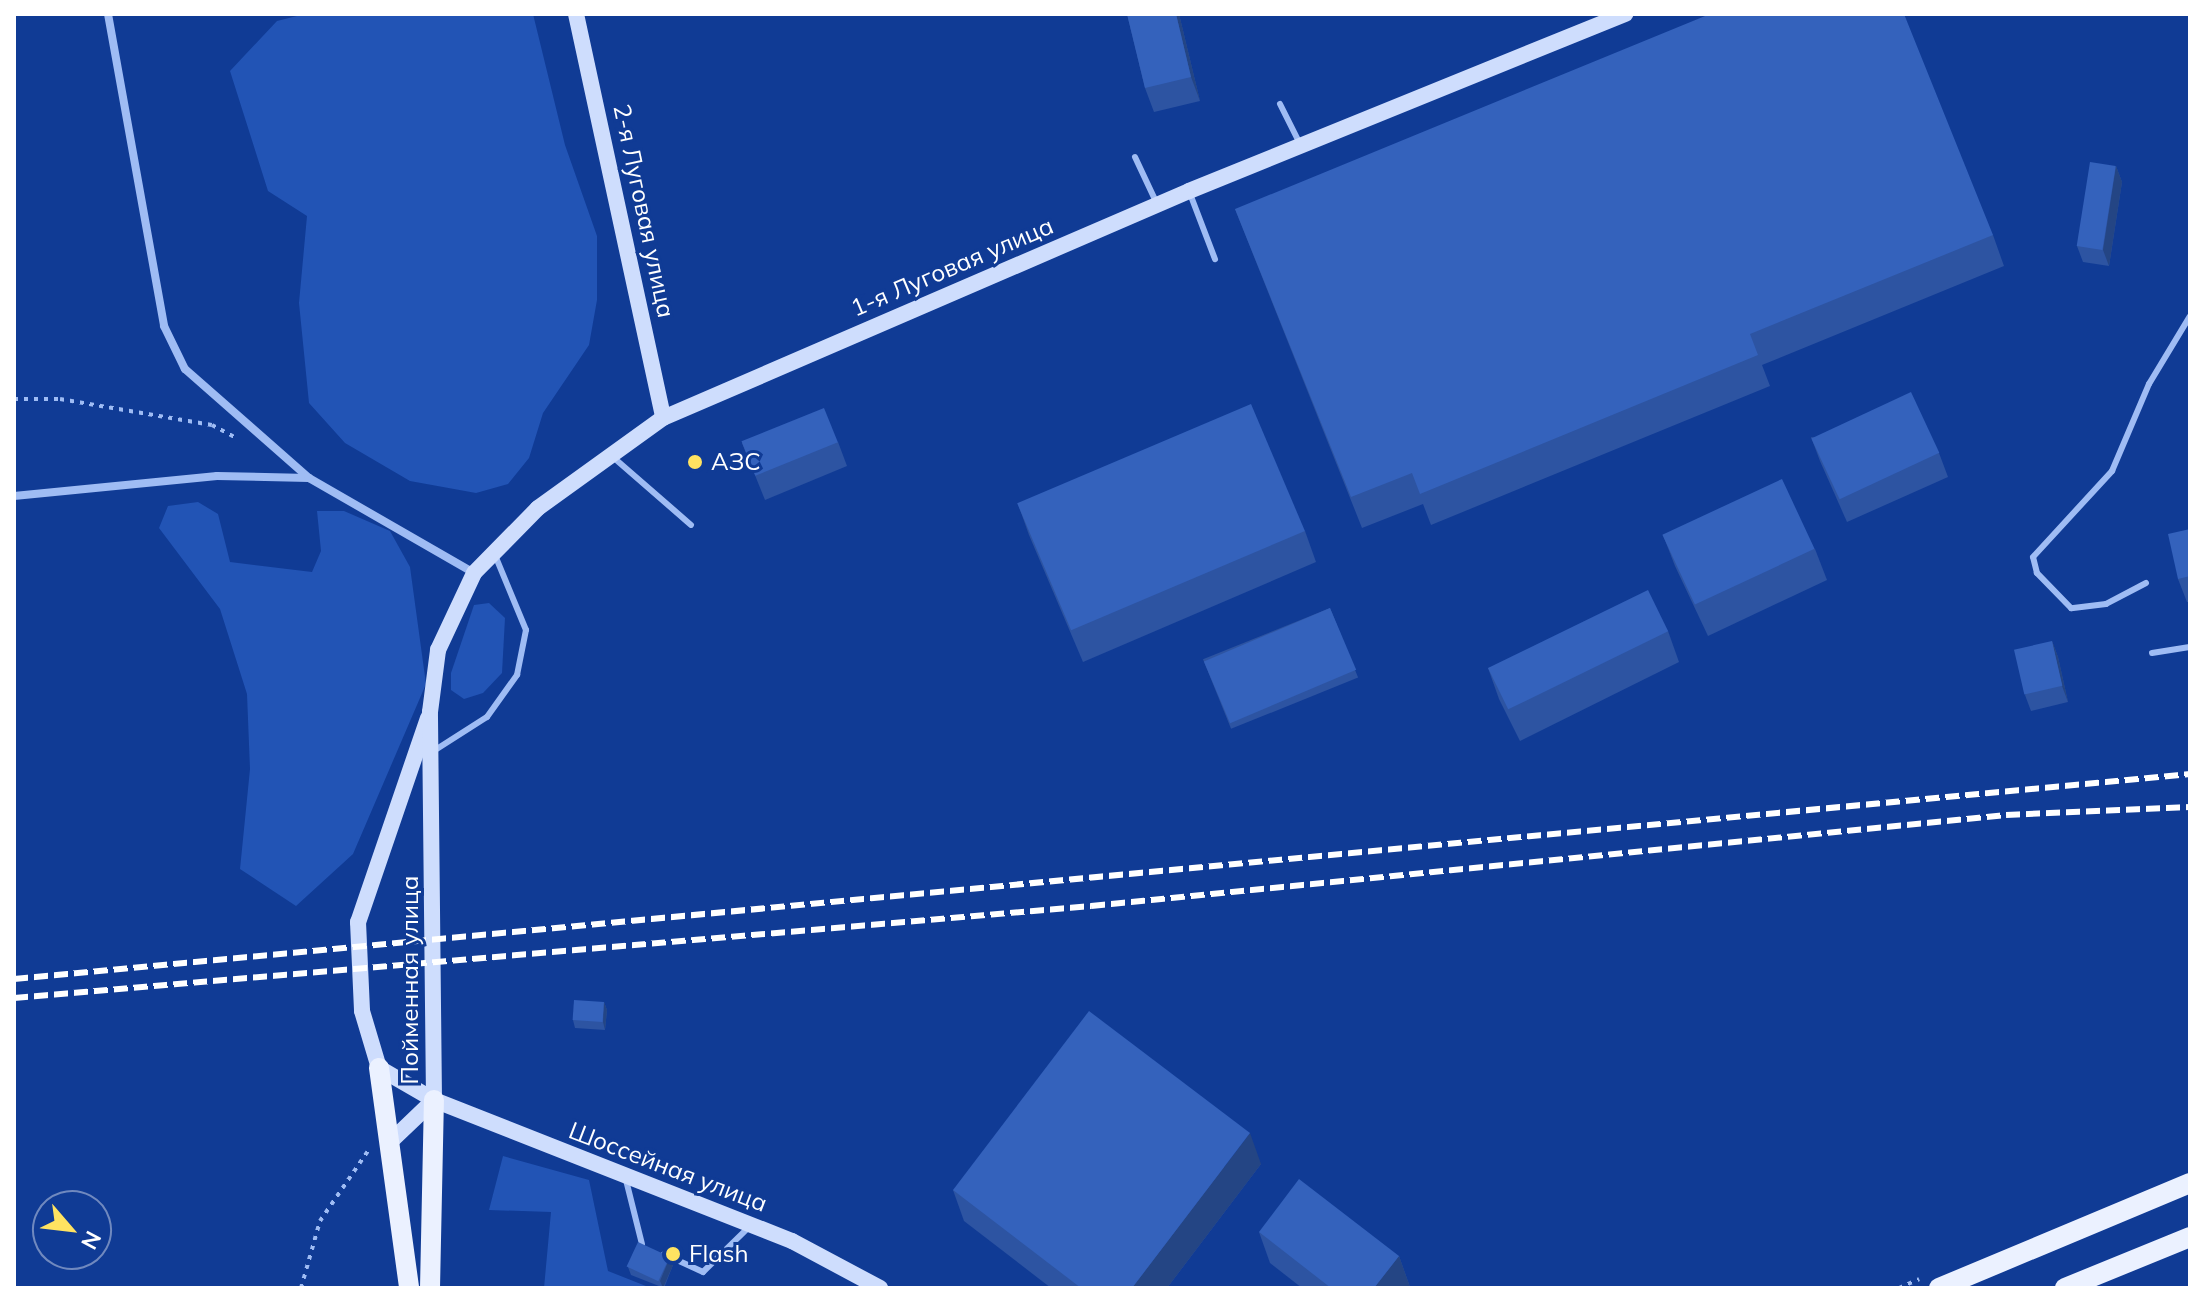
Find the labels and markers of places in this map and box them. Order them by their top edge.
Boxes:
place label: АЗС [711,448,761,476]
marker: АЗС [686,453,704,471]
place label: Flash [689,1240,749,1268]
marker: Flash [664,1245,682,1263]

